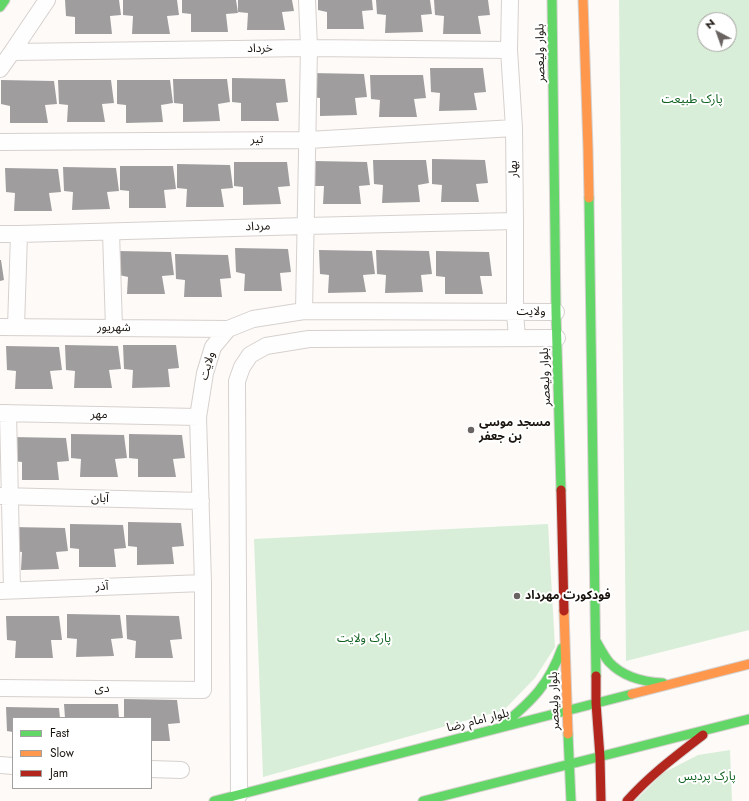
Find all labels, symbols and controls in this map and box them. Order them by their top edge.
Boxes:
north arrow [697,12,737,52]
text: N [701,15,718,33]
street label: بلوار ولیعصر [533,24,549,82]
street label: خرداد [247,42,273,56]
park label: پارک طبیعت [661,93,723,107]
street label: تیر [251,133,263,147]
street label: بهار [507,160,521,178]
street label: مرداد [245,219,271,235]
street label: ولایت [516,305,546,319]
street label: شهریور [97,321,131,335]
street label: بلوار ولیعصر [538,347,554,407]
street label: ولایت [197,350,219,382]
street label: مهر [90,408,108,422]
place label: مسجد موسی بن جعفر [479,416,551,444]
marker: مسجد موسی بن جعفر [466,425,476,435]
street label: آبان [91,492,109,506]
street label: آذر [95,580,109,594]
place label: فودکورت مهرداد [525,589,611,603]
marker: فودکورت مهرداد [512,591,522,601]
park label: پارک ولایت [337,632,391,646]
street label: بلوار ولیعصر [547,671,563,731]
street label: دی [94,682,110,696]
street label: بلوار امام رضا [445,706,511,736]
legend [12,717,152,789]
text: Fast [50,724,69,742]
text: Slow [50,744,74,762]
text: Jam [50,764,68,782]
park label: پارک پردیس [678,770,736,784]

